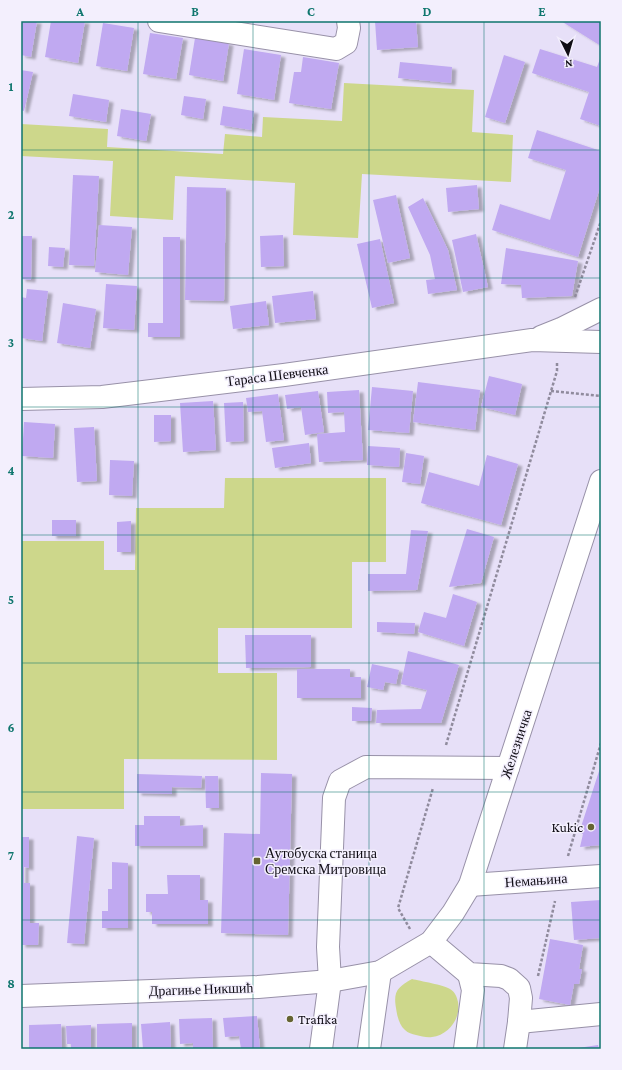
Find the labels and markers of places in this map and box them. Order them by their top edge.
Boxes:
place label: Kukic [552,819,583,835]
marker: Kukic [586,822,596,832]
place label: Аутобуска станица Сремска Митровица [265,845,387,877]
marker: Аутобуска станица Сремска Митровица [252,856,262,866]
place label: Trafika [298,1011,338,1027]
marker: Trafika [285,1014,295,1024]

